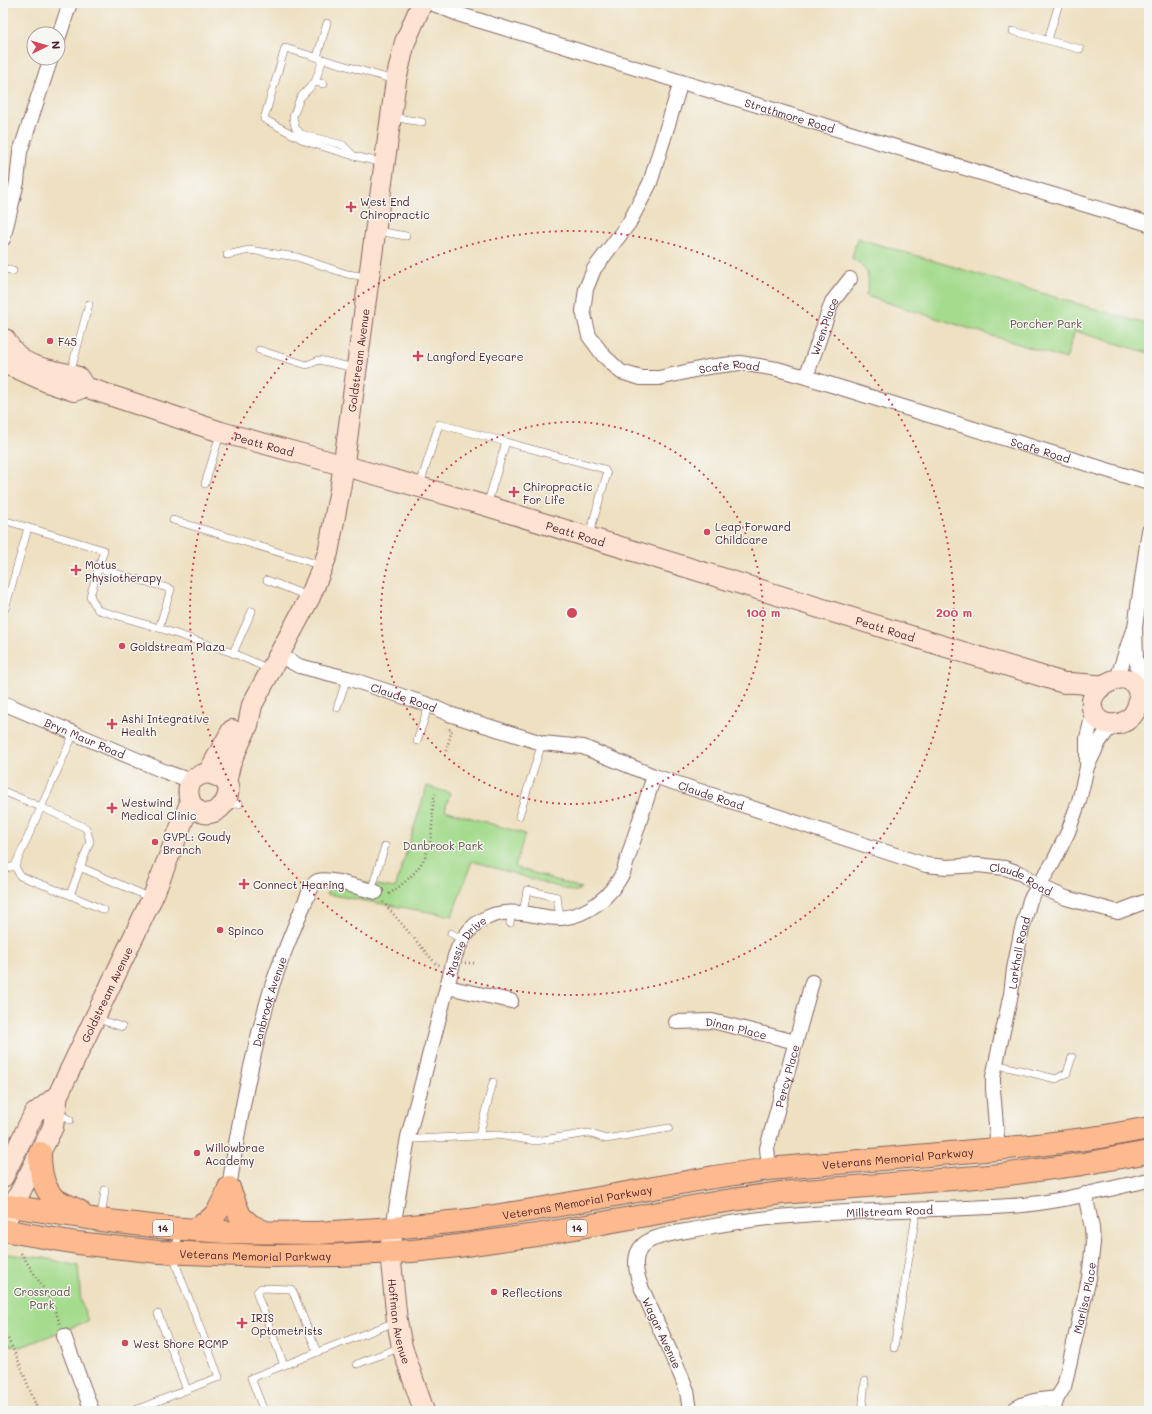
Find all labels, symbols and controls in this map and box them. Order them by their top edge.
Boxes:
north arrow [26,26,66,66]
text: N [49,40,64,50]
street label: Strathmore Road [743,94,837,136]
place label: West End Chiropractic [360,194,430,222]
marker: West End Chiropractic [345,201,357,213]
street label: Wren Place [807,293,841,357]
street label: Goldstream Avenue [343,307,372,413]
park label: Porcher Park [1010,316,1082,331]
place label: F45 [58,334,77,349]
marker: F45 [45,336,55,346]
place label: Langford Eyecare [427,349,524,364]
marker: Langford Eyecare [412,350,424,362]
street label: Scafe Road [697,356,761,376]
street label: Peatt Road [233,429,296,459]
street label: Scafe Road [1009,433,1072,466]
place label: Chiropractic For Life [523,479,593,507]
marker: Chiropractic For Life [508,486,520,498]
street label: Peatt Road [544,517,607,549]
place label: Leap Forward Childcare [715,519,791,547]
marker: Leap Forward Childcare [702,527,712,537]
place label: Motus Physiotherapy [85,557,162,585]
marker: Motus Physiotherapy [70,564,82,576]
text: 100 m [746,604,780,620]
text: 200 m [936,604,972,620]
centre of rings [565,606,579,620]
street label: Peatt Road [854,612,917,644]
place label: Goldstream Plaza [130,639,226,654]
marker: Goldstream Plaza [117,641,127,651]
street label: Claude Road [369,679,439,715]
place label: Ashi Integrative Health [121,711,209,739]
street label: Bryn Maur Road [42,714,127,761]
marker: Ashi Integrative Health [106,718,118,730]
street label: Claude Road [676,777,746,812]
place label: Westwind Medical Clinic [121,795,196,823]
marker: Westwind Medical Clinic [106,802,118,814]
place label: GVPL: Goudy Branch [163,829,231,857]
marker: GVPL: Goudy Branch [150,837,160,847]
park label: Danbrook Park [403,838,483,853]
street label: Claude Road [989,859,1055,899]
place label: Connect Hearing [253,877,344,892]
marker: Connect Hearing [238,878,250,890]
street label: Massie Drive [443,912,489,977]
street label: Larkhall Road [1004,915,1033,990]
place label: Spinco [228,923,264,938]
marker: Spinco [215,925,225,935]
street label: Goldstream Avenue [77,944,135,1044]
street label: Danbrook Avenue [248,954,290,1048]
street label: Dinan Place [705,1013,769,1042]
street label: Percy Place [771,1042,802,1109]
place label: Willowbrae Academy [205,1140,265,1168]
street label: Veterans Memorial Parkway [821,1143,974,1172]
marker: Willowbrae Academy [192,1148,202,1158]
street label: Veterans Memorial Parkway [501,1181,654,1222]
street label: Millstream Road [846,1202,933,1220]
road number: 14 [153,1220,173,1236]
road number: 14 [567,1220,587,1236]
street label: Veterans Memorial Parkway [179,1245,332,1264]
street label: Marlisa Place [1069,1261,1098,1335]
street label: Hoffman Avenue [385,1278,415,1366]
park label: Crossroad Park [14,1284,70,1312]
place label: Reflections [502,1285,562,1300]
marker: Reflections [489,1287,499,1297]
street label: Wagar Avenue [639,1295,685,1371]
place label: IRIS Optometrists [251,1310,323,1338]
marker: IRIS Optometrists [236,1317,248,1329]
place label: West Shore RCMP [133,1336,229,1351]
marker: West Shore RCMP [120,1338,130,1348]

